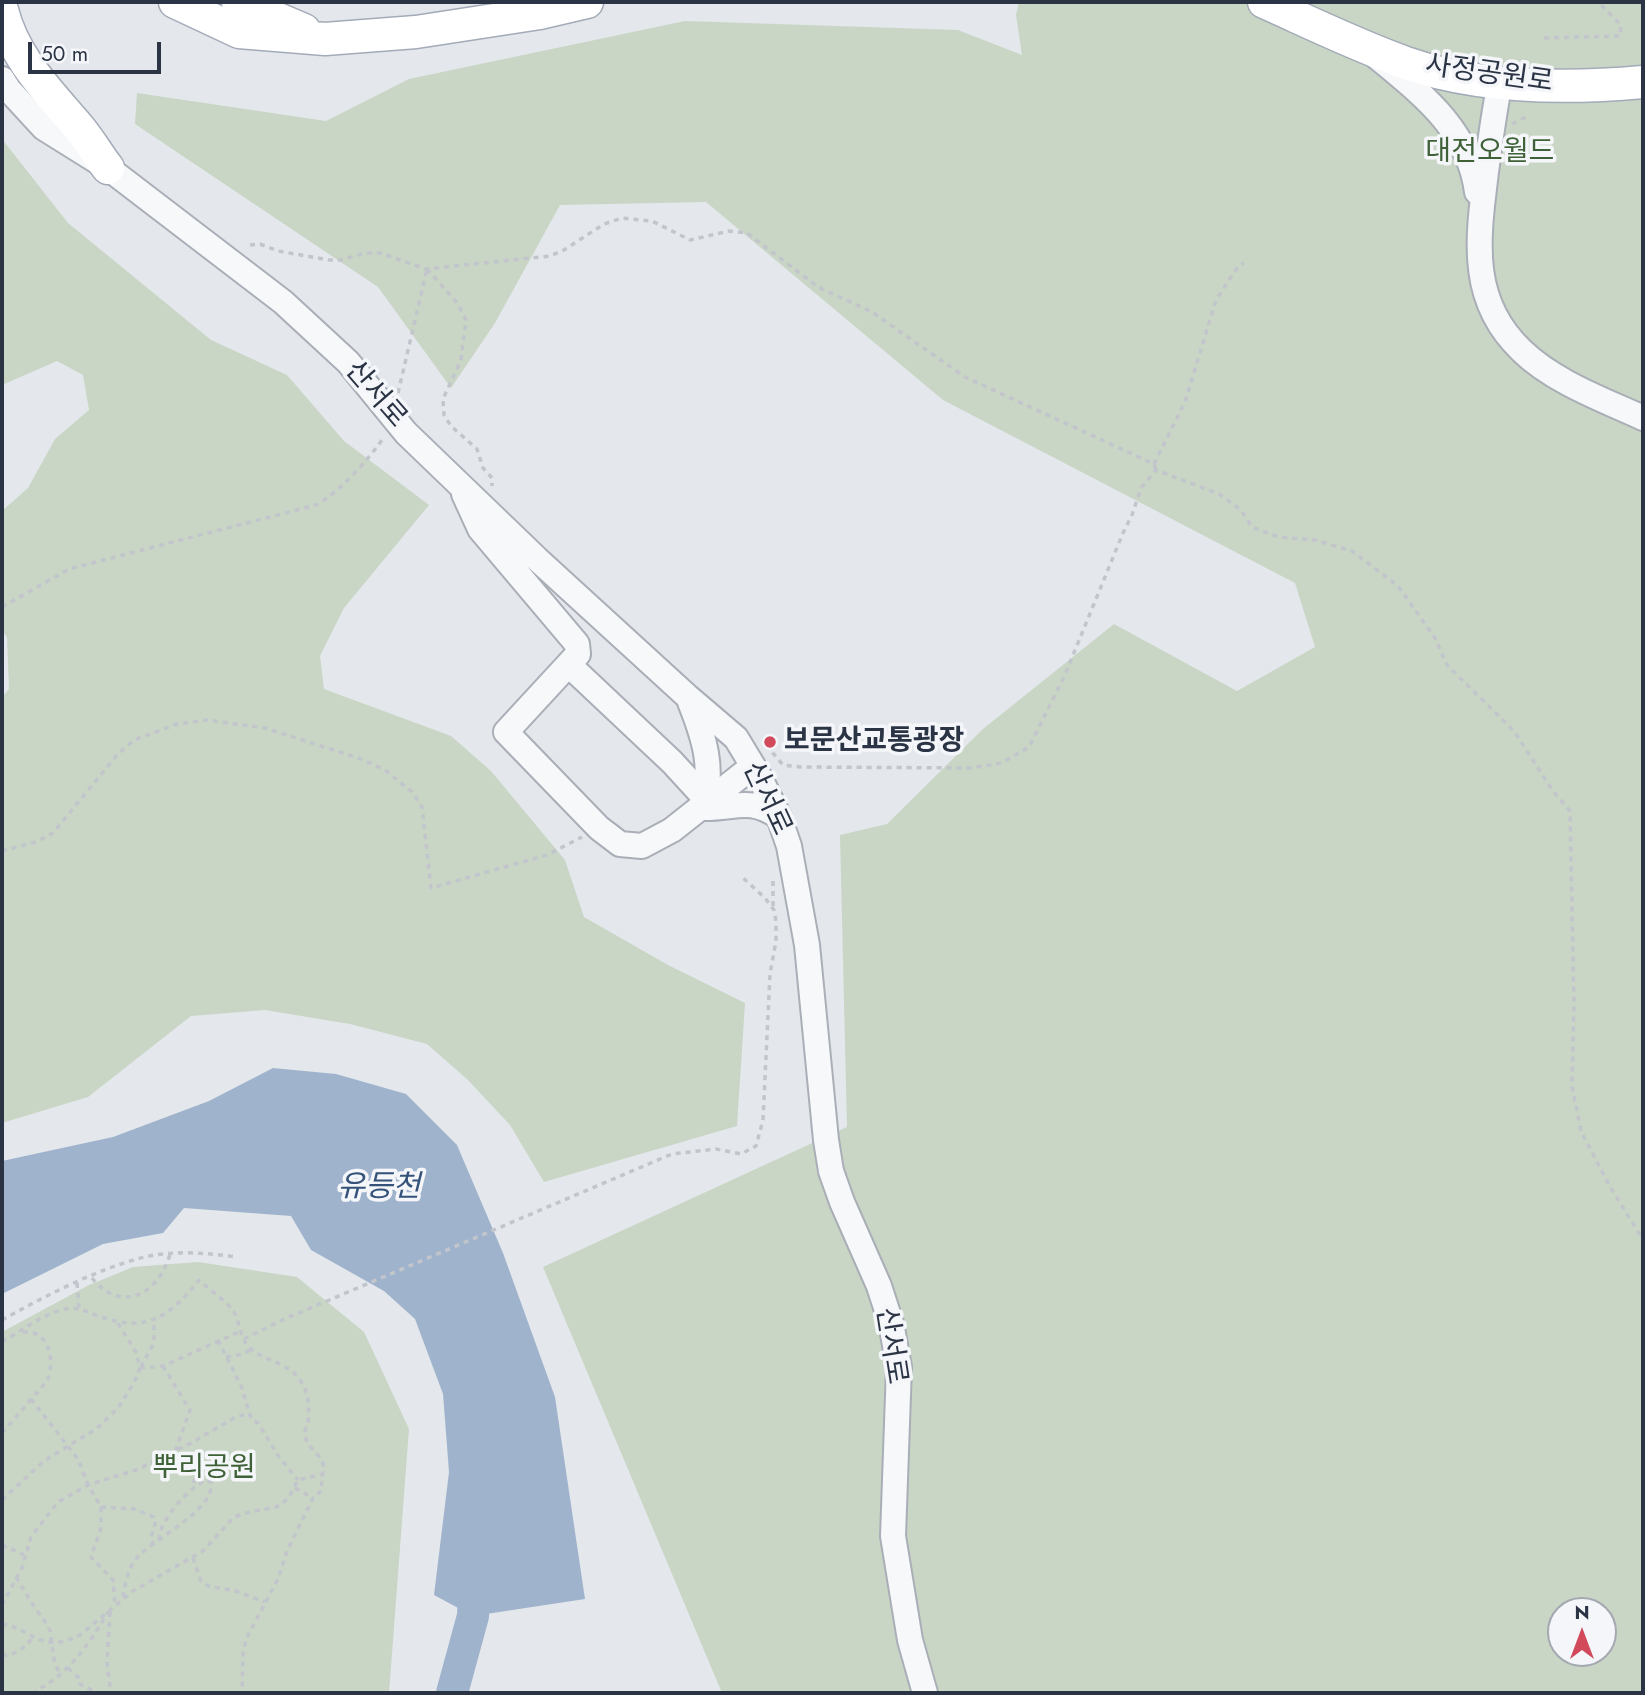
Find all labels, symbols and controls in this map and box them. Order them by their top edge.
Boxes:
scale bar [32,28,164,72]
text: 50 m [41,39,88,69]
street label: 사정공원로 [1423,49,1555,101]
park label: 대전오월드 [1426,136,1554,170]
street label: 산서로 [337,355,413,435]
place label: 보문산교통광장 [784,725,964,759]
marker: 보문산교통광장 [762,734,778,750]
street label: 산서로 [734,757,798,841]
water label: 유등천 [338,1171,420,1207]
street label: 산서로 [867,1305,913,1387]
park label: 뿌리공원 [152,1452,256,1486]
north arrow [1547,1597,1617,1667]
text: N [1574,1599,1590,1626]

